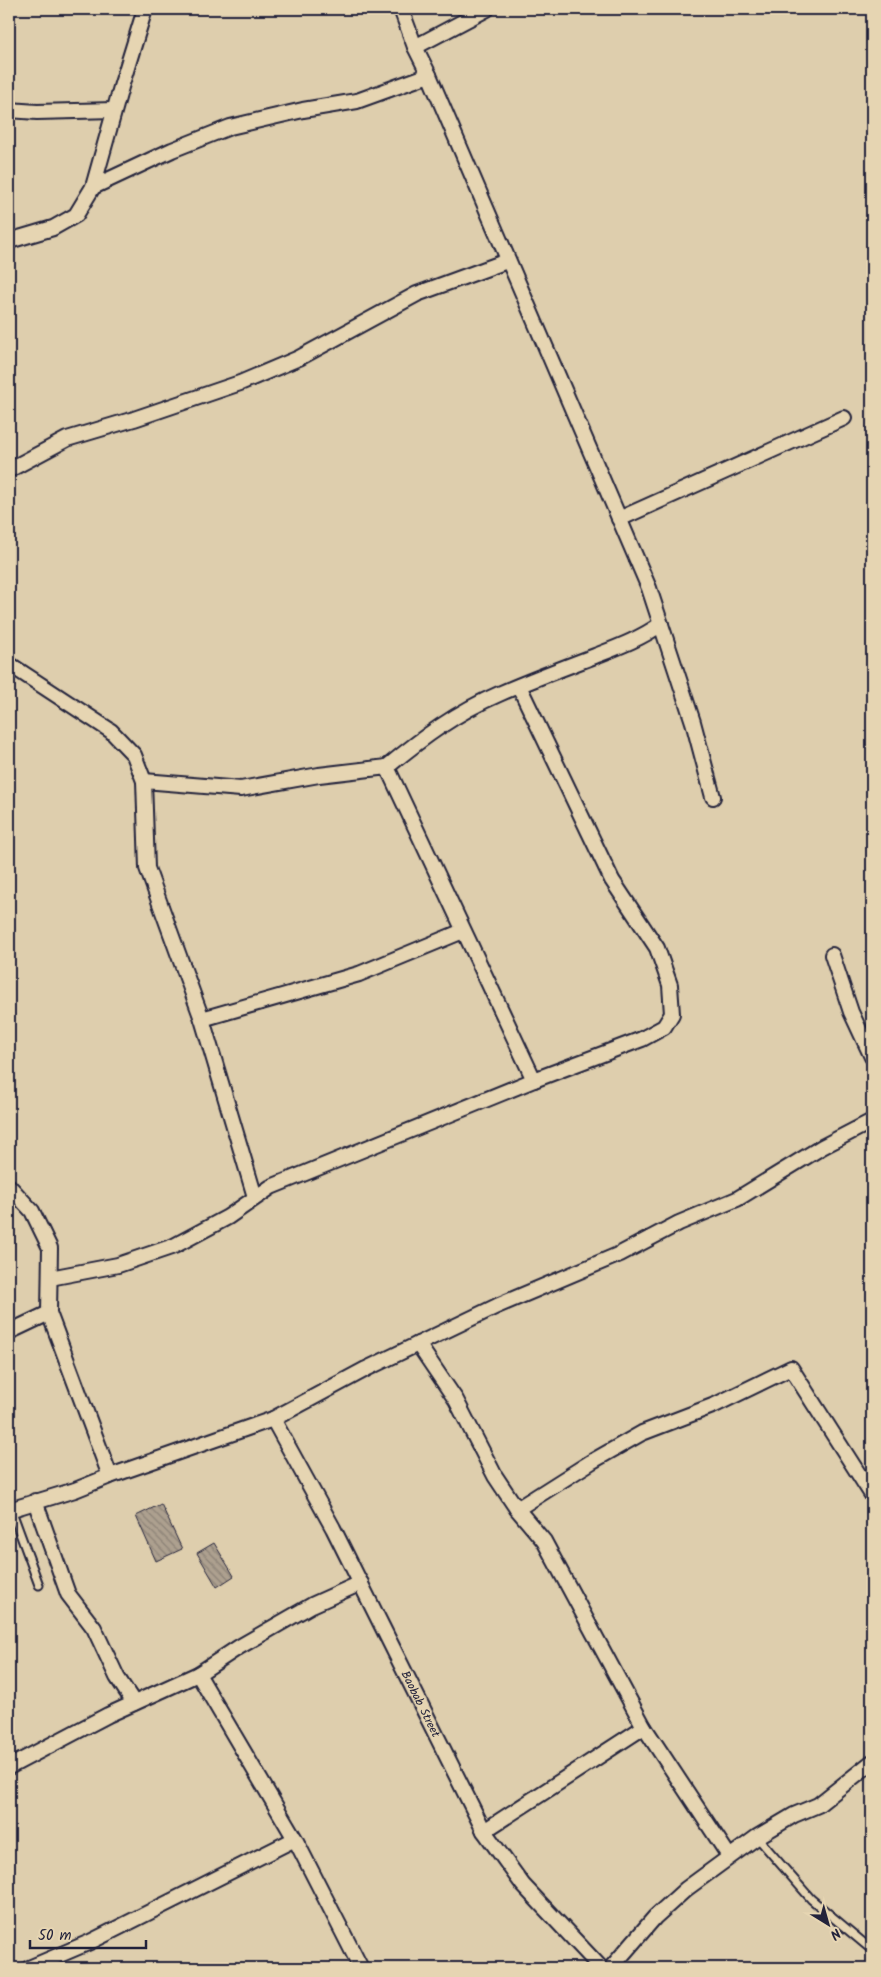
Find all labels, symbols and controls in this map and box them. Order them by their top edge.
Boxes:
street label: Baobab Street [396,1667,445,1741]
north arrow [804,1900,854,1950]
scale bar [30,1917,146,1949]
text: N [825,1922,845,1945]
text: 50 m [38,1924,72,1948]

